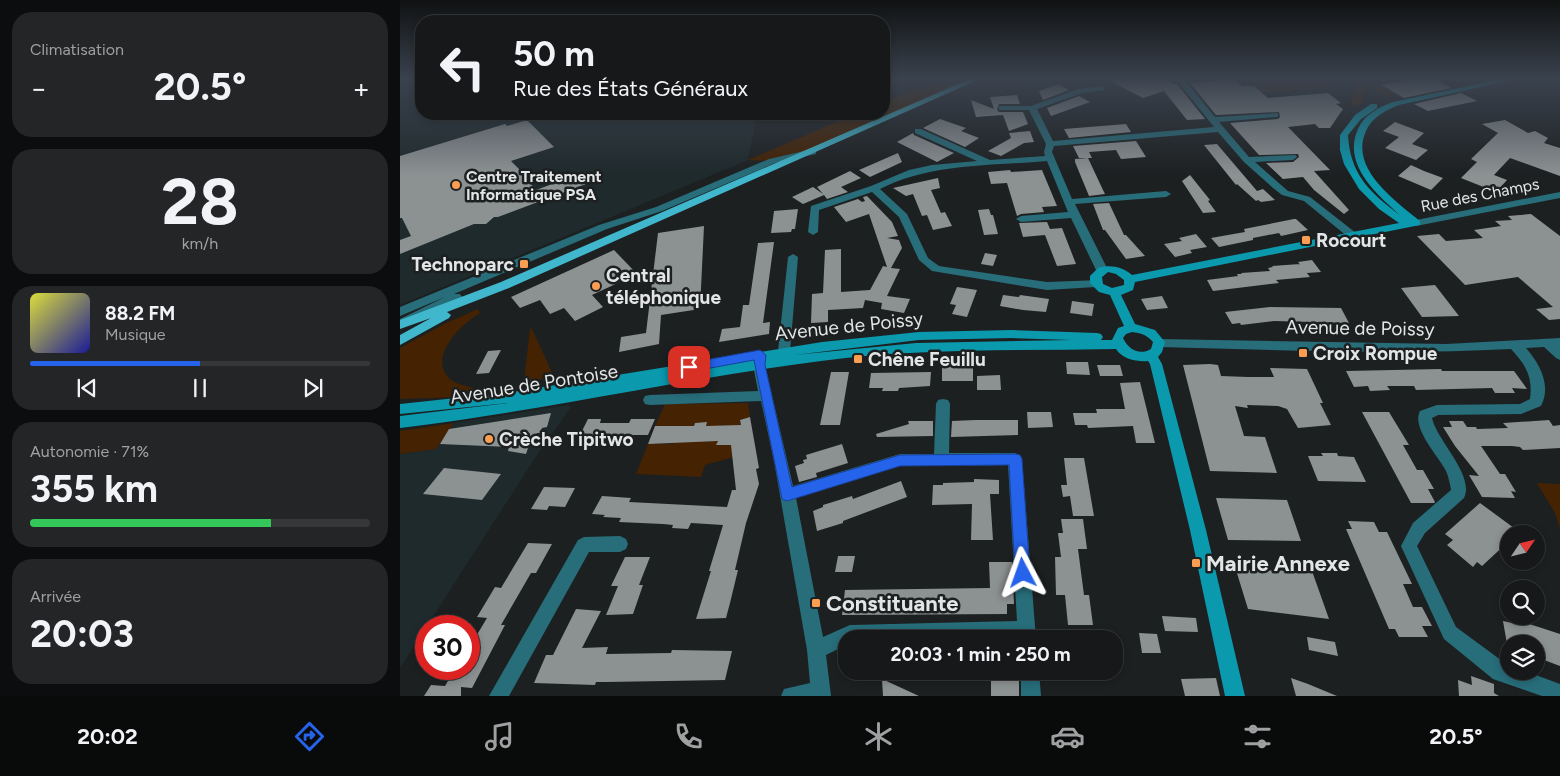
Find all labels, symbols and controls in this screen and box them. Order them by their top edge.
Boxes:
text: 50 m [513,33,595,75]
icon: left [430,35,495,100]
text: Climatisation [30,40,124,59]
text: 20.5° [154,64,246,110]
text: − [30,71,47,105]
text: + [353,71,370,105]
text: Rue des États Généraux [513,75,748,102]
text: 28 [161,162,239,240]
place label: Centre Traitement Informatique PSA [466,167,602,204]
street label: Rue des Champs [1419,174,1541,216]
marker: Centre Traitement Informatique PSA [450,179,462,191]
place label: Rocourt [1316,229,1387,252]
text: km/h [182,234,218,253]
marker: Rocourt [1300,234,1312,246]
place label: Technoparc [411,253,514,276]
marker: Technoparc [518,258,530,270]
place label: Central téléphonique [606,264,721,309]
marker: Central téléphonique [590,280,602,292]
text: 88.2 FM [105,302,175,325]
street label: Avenue de Poissy [774,307,924,345]
street label: Avenue de Poissy [1285,315,1435,341]
text: Musique [105,325,166,344]
place label: Croix Rompue [1313,342,1438,365]
pin [668,346,710,388]
marker: Croix Rompue [1297,347,1309,359]
place label: Chêne Feuillu [868,348,986,371]
icon: arrive [675,353,703,381]
marker: Chêne Feuillu [852,353,864,365]
street label: Avenue de Pontoise [449,359,619,409]
icon: previous [73,374,101,402]
icon: pause [186,374,214,402]
icon: next [299,374,327,402]
place label: Crèche Tipitwo [499,428,634,451]
marker: Crèche Tipitwo [483,433,495,445]
text: Autonomie · 71% [30,442,149,461]
text: 355 km [30,466,158,512]
north arrow [1500,525,1545,570]
map controls [1500,525,1545,680]
position arrow [996,546,1048,598]
place label: Mairie Annexe [1206,550,1350,577]
marker: Mairie Annexe [1190,557,1202,569]
button: search [1500,580,1545,625]
text: Arrivée [30,587,81,606]
place label: Constituante [826,590,959,617]
marker: Constituante [810,597,822,609]
text: 20:03 [30,611,134,657]
speed limit sign: 30 [415,615,480,680]
button: layers [1500,635,1545,680]
text: 20:03 · 1 min · 250 m [890,643,1071,666]
icon: directions [292,719,327,754]
icon: music [482,719,517,754]
icon: phone [671,719,706,754]
icon: climate [861,719,896,754]
icon: car [1050,719,1085,754]
icon: filters [1240,719,1275,754]
text: 20:02 [77,723,138,750]
text: 20.5° [1429,723,1483,750]

